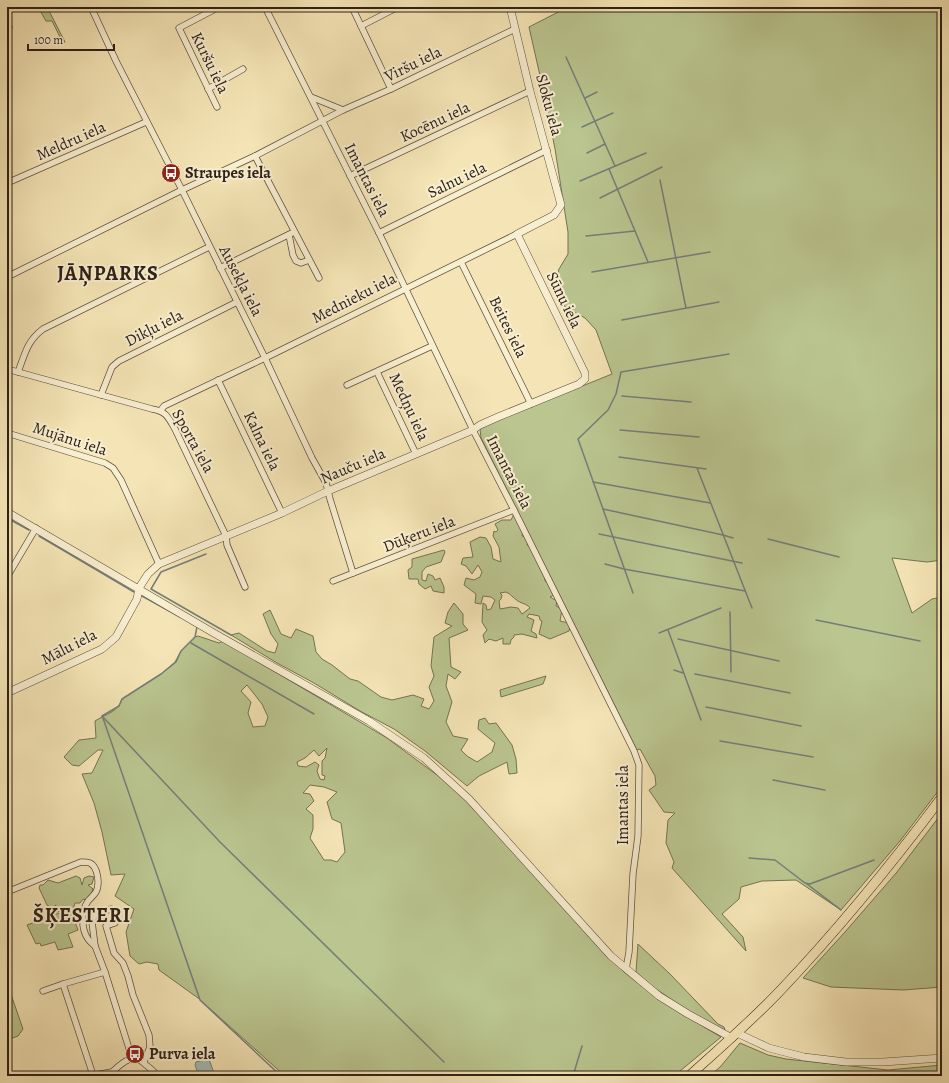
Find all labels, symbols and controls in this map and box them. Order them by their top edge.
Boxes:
scale bar [28,26,114,52]
street label: Kuršu iela [186,29,235,98]
text: 100 m [34,32,63,48]
street label: Viršu iela [380,40,446,88]
street label: Sloku iela [530,72,568,139]
street label: Kocēnu iela [396,96,474,148]
street label: Meldru iela [33,116,110,166]
street label: Imantas iela [339,139,395,221]
street label: Salnu iela [424,156,491,204]
bus stop icon: Straupes iela [160,162,182,184]
place label: Straupes iela [185,162,271,184]
street label: Ausekļa iela [213,241,268,321]
district label: JĀŅPARKS [57,260,159,287]
street label: Mednieku iela [308,267,401,329]
street label: Sūnu iela [541,268,587,333]
street label: Beites iela [484,292,533,362]
street label: Dikļu iela [121,304,187,352]
street label: Medņu iela [384,369,435,445]
street label: Sporta iela [166,405,220,477]
street label: Kalna iela [238,408,286,475]
street label: Mujānu iela [30,417,111,462]
street label: Imantas iela [481,431,537,513]
street label: Nauču iela [317,442,390,490]
street label: Dūķeru iela [380,510,459,558]
street label: Mālu iela [37,623,101,670]
street label: Imantas iela [612,764,634,845]
district label: ŠĶESTERI [33,902,131,929]
bus stop icon: Purva iela [124,1043,146,1065]
place label: Purva iela [149,1043,216,1065]

